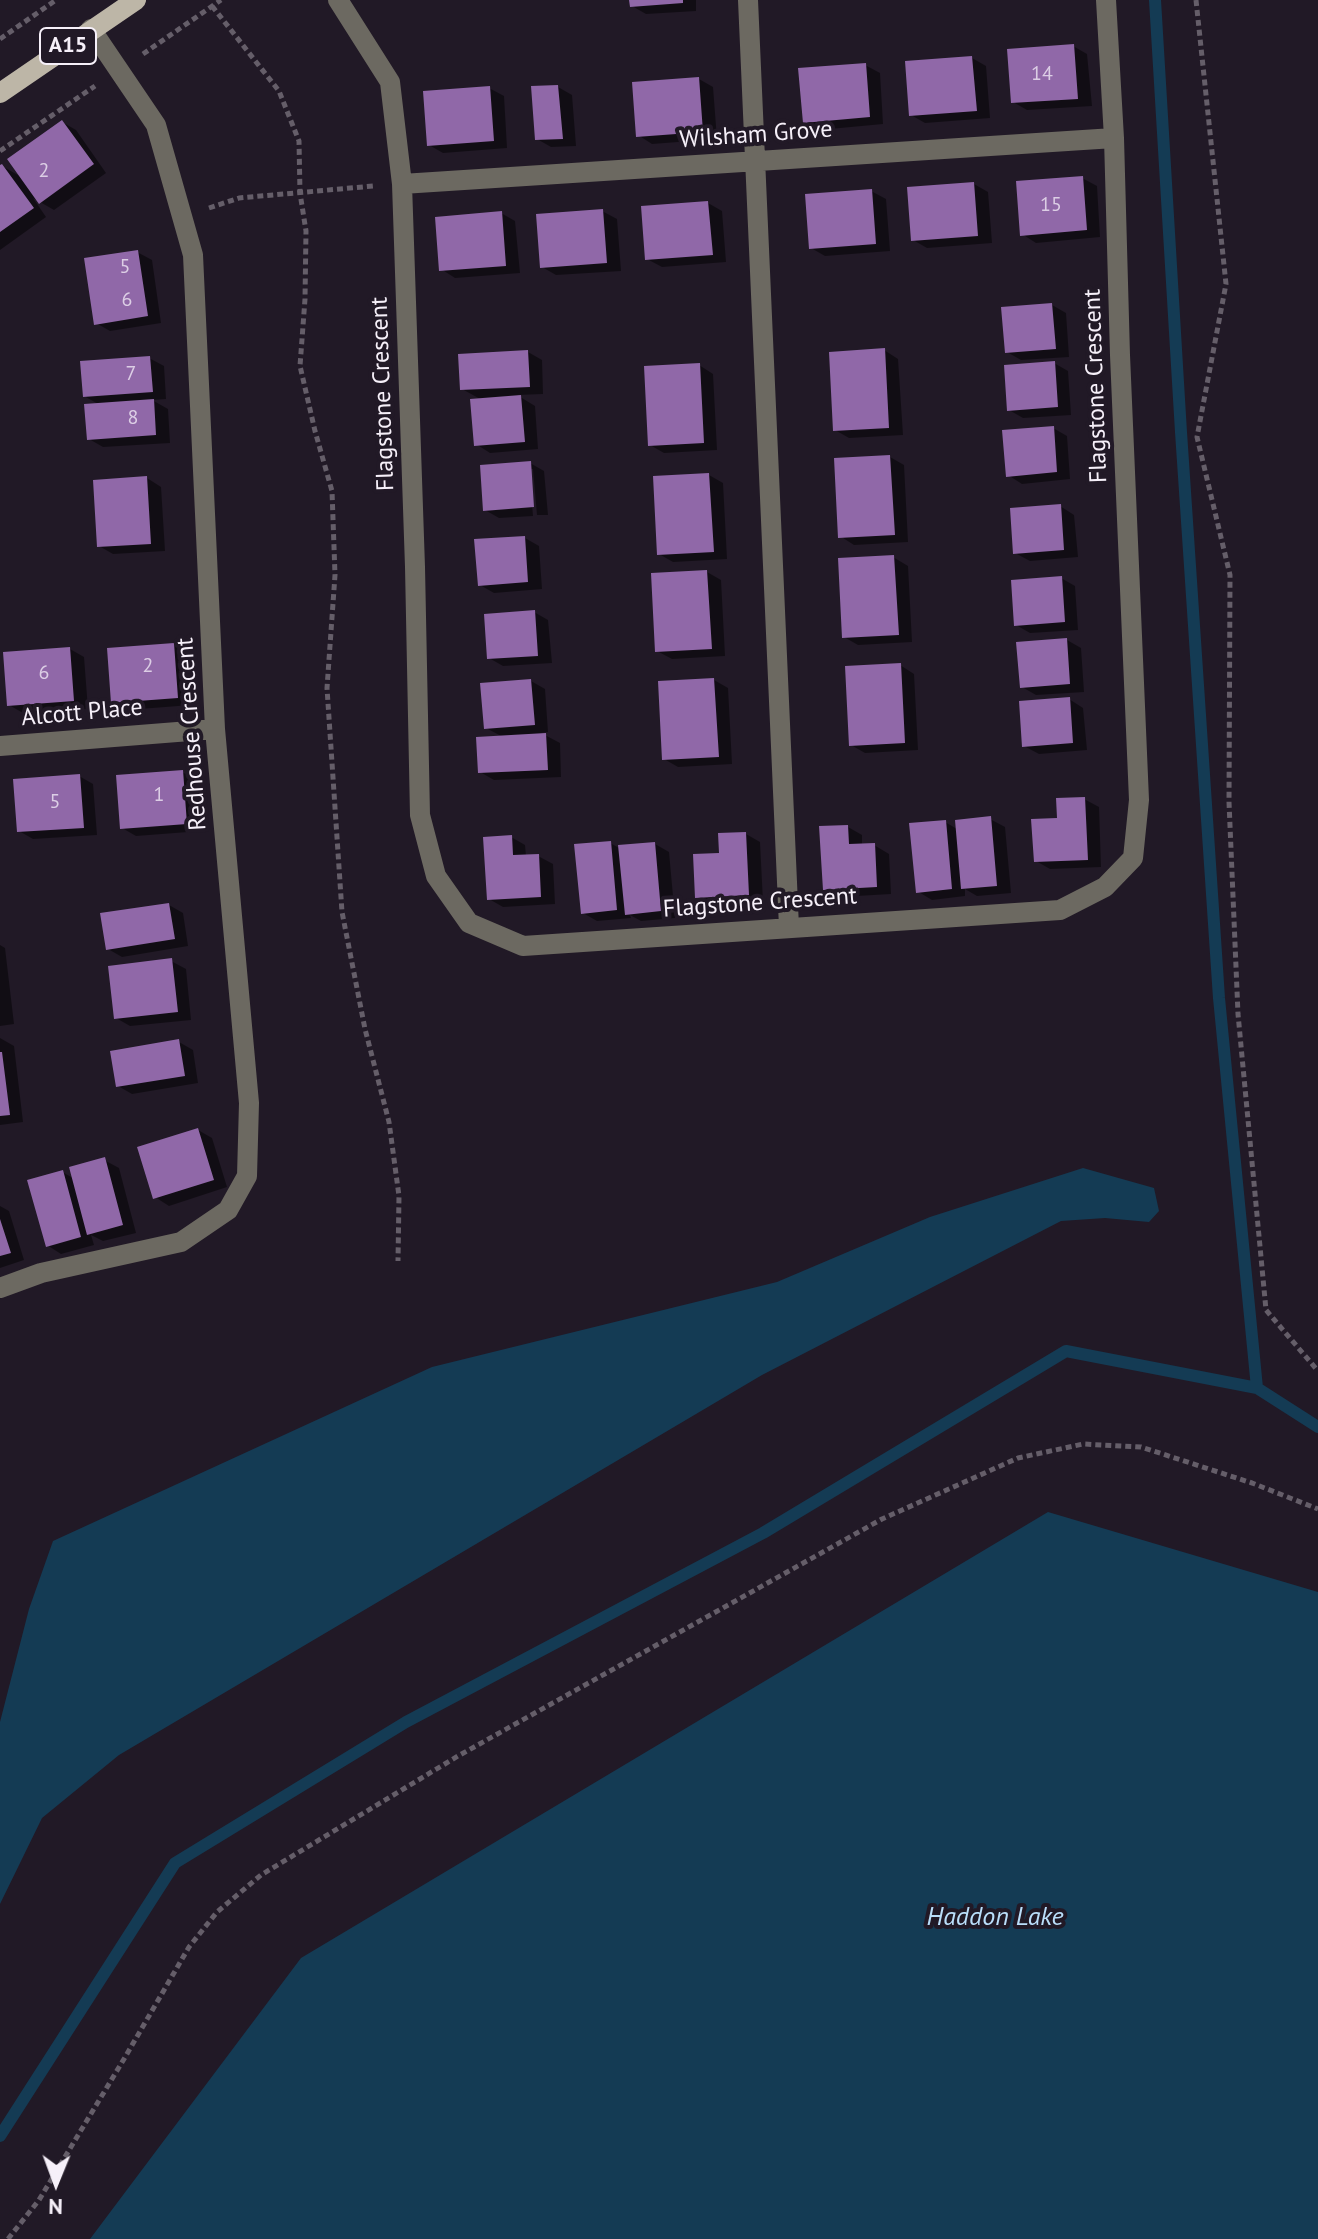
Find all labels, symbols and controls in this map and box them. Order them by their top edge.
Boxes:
road number: A15 [40,28,96,64]
house number: 14 [1031,62,1053,86]
street label: Wilsham Grove [679,115,833,155]
house number: 2 [39,159,49,183]
house number: 15 [1040,193,1062,217]
house number: 5 [120,255,130,279]
house number: 6 [122,288,132,312]
street label: Flagstone Crescent [1078,288,1114,484]
street label: Flagstone Crescent [365,296,401,492]
house number: 7 [126,362,136,386]
house number: 8 [128,406,138,430]
street label: Redhouse Crescent [171,637,213,831]
house number: 2 [143,654,153,678]
house number: 6 [39,661,49,685]
street label: Alcott Place [20,693,144,733]
house number: 1 [154,783,164,807]
house number: 5 [50,790,60,814]
street label: Flagstone Crescent [662,882,858,924]
water label: Haddon Lake [927,1902,1063,1934]
north arrow [16,2143,96,2223]
text: N [48,2193,63,2221]

